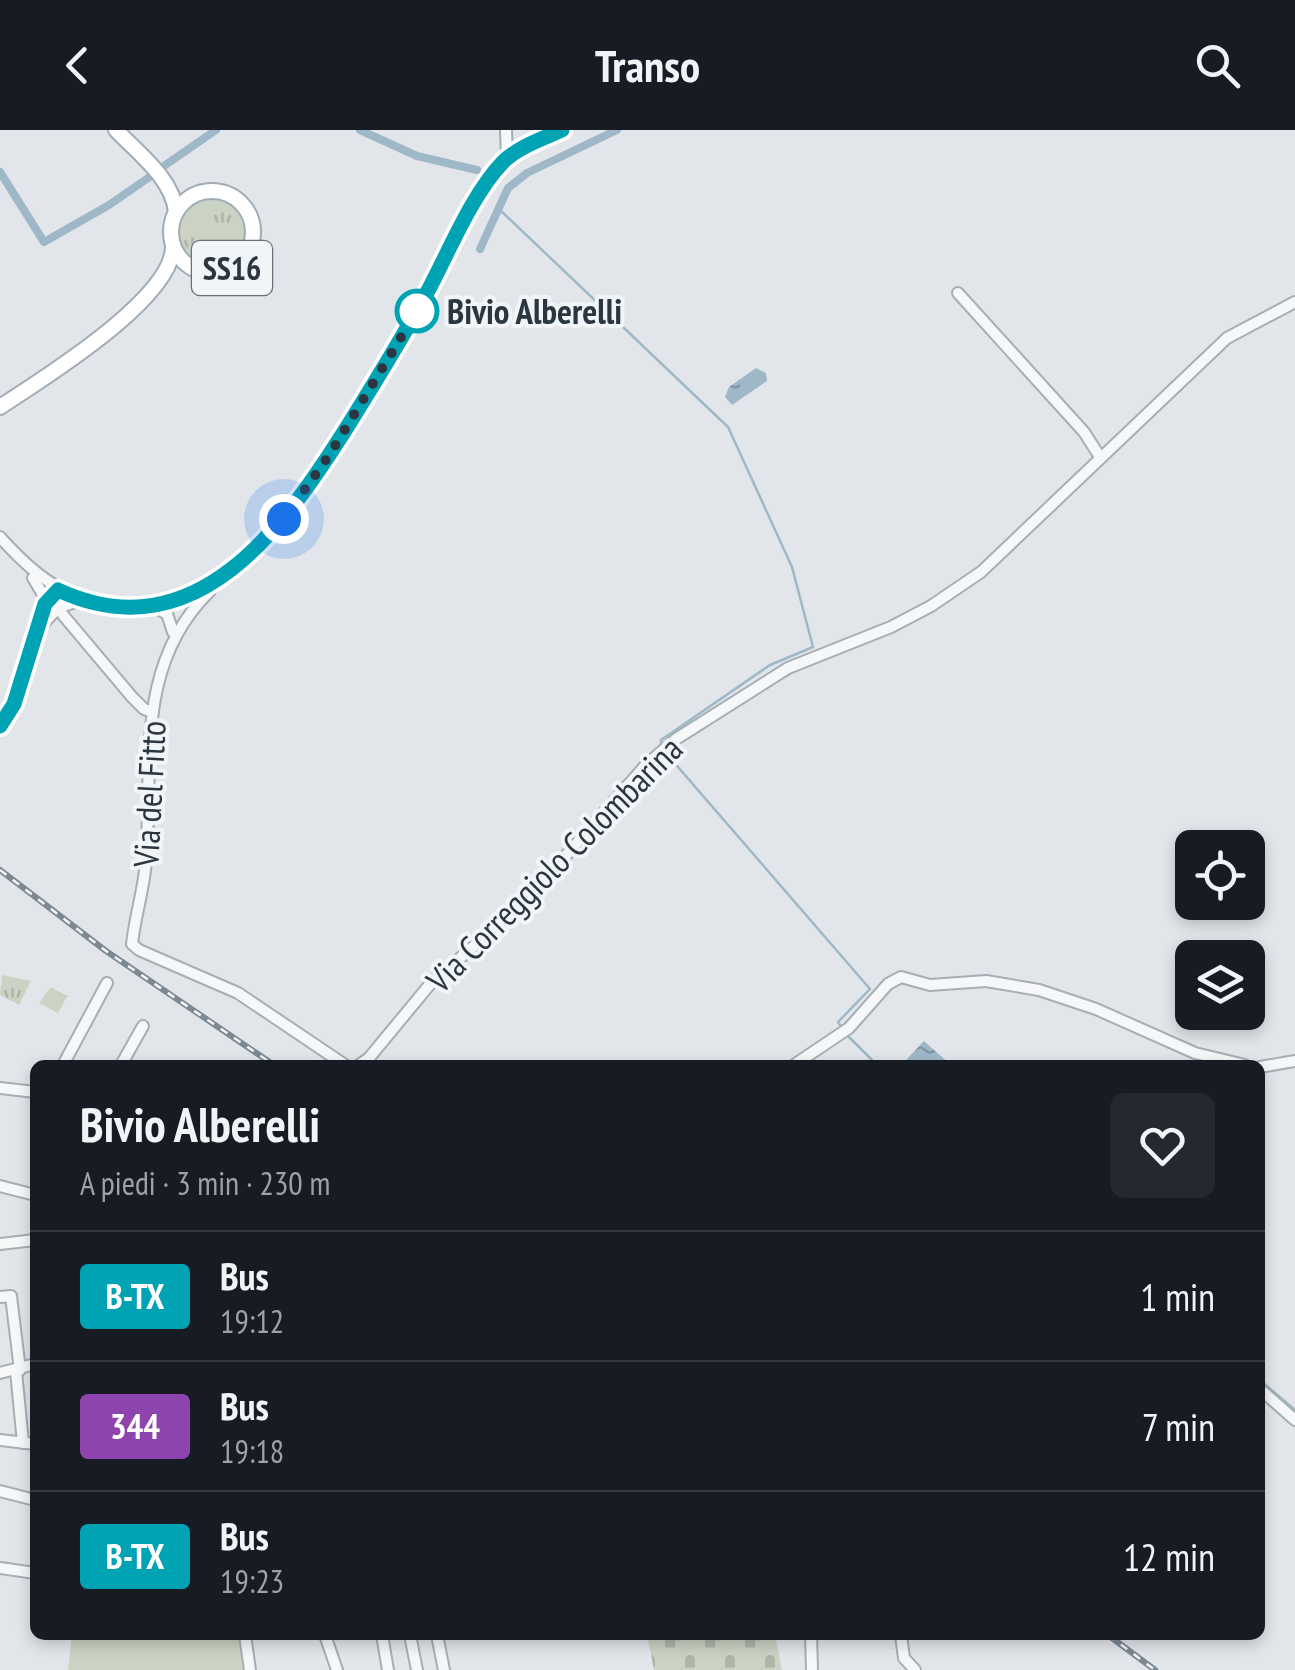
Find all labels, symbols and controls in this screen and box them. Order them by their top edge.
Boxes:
text: Transo [595,36,700,94]
icon: back [50,38,105,93]
icon: search [1190,38,1245,93]
road number: SS16 [192,241,272,295]
place label: Bivio Alberelli [447,288,622,334]
marker: Bivio Alberelli [396,290,438,332]
your location [259,494,309,544]
street label: Via del Fitto [122,720,176,869]
street label: Via Correggiolo Colombarina [415,726,692,1003]
map controls [1175,830,1265,1030]
button: locate [1175,830,1265,920]
button: layers [1175,940,1265,1030]
text: Bivio Alberelli [80,1093,320,1155]
button: heart [1110,1093,1215,1198]
text: A piedi · 3 min · 230 m [80,1162,330,1204]
text: Bus [220,1251,269,1300]
text: 1 min [1140,1272,1215,1321]
text: B-TX [105,1273,165,1319]
text: 19:12 [220,1300,284,1342]
text: Bus [220,1381,269,1430]
text: 7 min [1142,1402,1215,1451]
text: 344 [110,1403,160,1449]
text: 19:18 [220,1430,284,1472]
text: Bus [220,1511,269,1560]
text: 12 min [1123,1532,1215,1581]
text: B-TX [105,1533,165,1579]
text: 19:23 [220,1560,284,1602]

